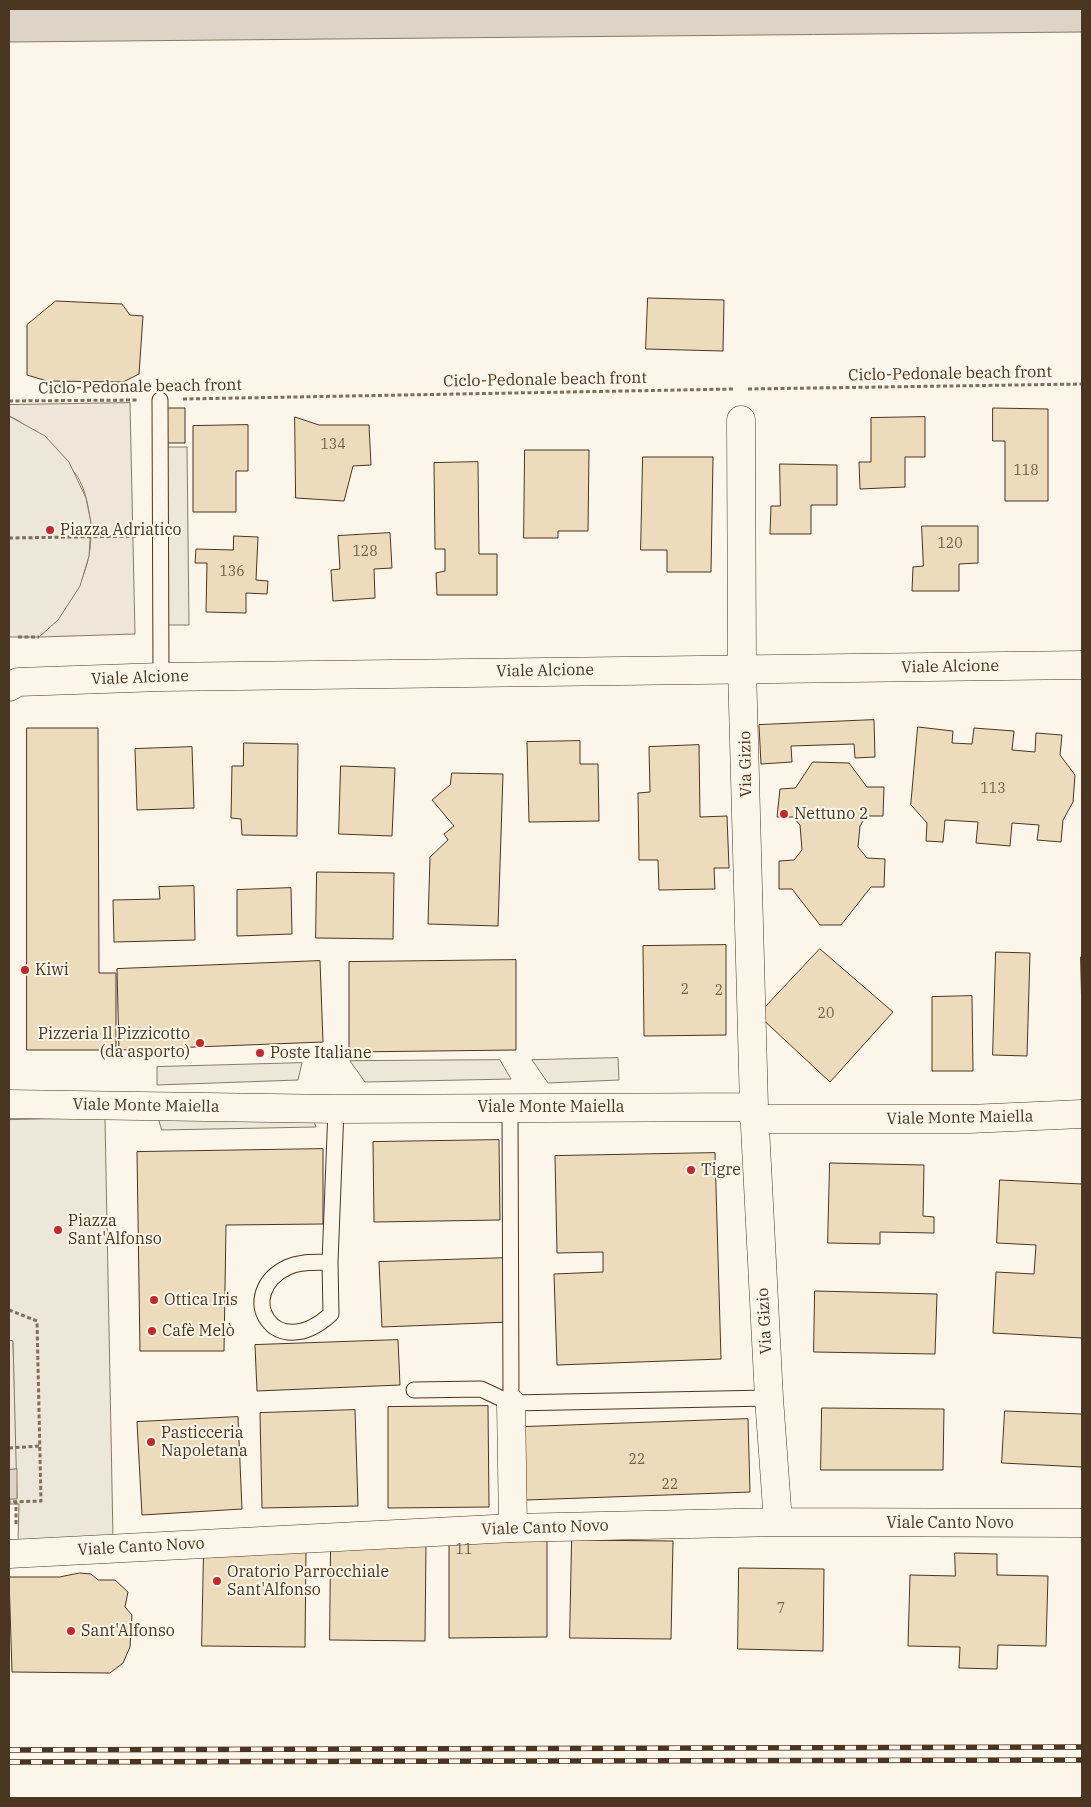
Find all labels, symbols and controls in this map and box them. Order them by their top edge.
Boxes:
street label: Ciclo-Pedonale beach front [848,363,1052,385]
street label: Ciclo-Pedonale beach front [443,369,647,391]
street label: Ciclo-Pedonale beach front [38,376,242,398]
house number: 134 [320,437,346,453]
house number: 118 [1013,463,1039,479]
place label: Piazza Adriatico [60,520,182,540]
marker: Piazza Adriatico [44,524,56,536]
house number: 120 [937,536,963,552]
house number: 128 [352,544,378,560]
house number: 136 [219,564,245,580]
street label: Viale Alcione [901,657,999,677]
street label: Viale Alcione [496,661,594,681]
street label: Viale Alcione [91,667,189,689]
street label: Via Gizio [736,731,756,797]
house number: 113 [980,781,1006,797]
place label: Nettuno 2 [794,804,869,824]
marker: Nettuno 2 [778,808,790,820]
place label: Kiwi [35,960,69,980]
marker: Kiwi [19,964,31,976]
house number: 2 [681,982,689,998]
house number: 2 [715,983,723,999]
house number: 20 [818,1006,834,1022]
place label: Pizzeria Il Pizzicotto (da asporto) [38,1024,190,1062]
marker: Pizzeria Il Pizzicotto (da asporto) [194,1037,206,1049]
place label: Poste Italiane [270,1043,372,1063]
marker: Poste Italiane [254,1047,266,1059]
street label: Viale Monte Maiella [72,1095,220,1117]
street label: Viale Monte Maiella [478,1097,624,1117]
street label: Viale Monte Maiella [886,1107,1034,1129]
place label: Tigre [701,1160,741,1180]
marker: Tigre [685,1164,697,1176]
place label: Piazza Sant'Alfonso [68,1211,162,1249]
marker: Piazza Sant'Alfonso [52,1224,64,1236]
street label: Via Gizio [754,1287,776,1355]
place label: Ottica Iris [164,1290,238,1310]
marker: Ottica Iris [148,1294,160,1306]
place label: Cafè Melò [162,1321,235,1341]
marker: Cafè Melò [146,1325,158,1337]
place label: Pasticceria Napoletana [161,1423,248,1461]
marker: Pasticceria Napoletana [145,1436,157,1448]
house number: 22 [629,1452,645,1468]
house number: 22 [662,1477,678,1493]
street label: Viale Canto Novo [886,1513,1014,1533]
street label: Viale Canto Novo [481,1516,609,1540]
street label: Viale Canto Novo [77,1534,205,1560]
house number: 11 [456,1542,472,1558]
place label: Oratorio Parrocchiale Sant'Alfonso [227,1562,389,1600]
marker: Oratorio Parrocchiale Sant'Alfonso [211,1575,223,1587]
house number: 7 [777,1601,785,1617]
place label: Sant'Alfonso [81,1621,175,1641]
marker: Sant'Alfonso [65,1625,77,1637]

